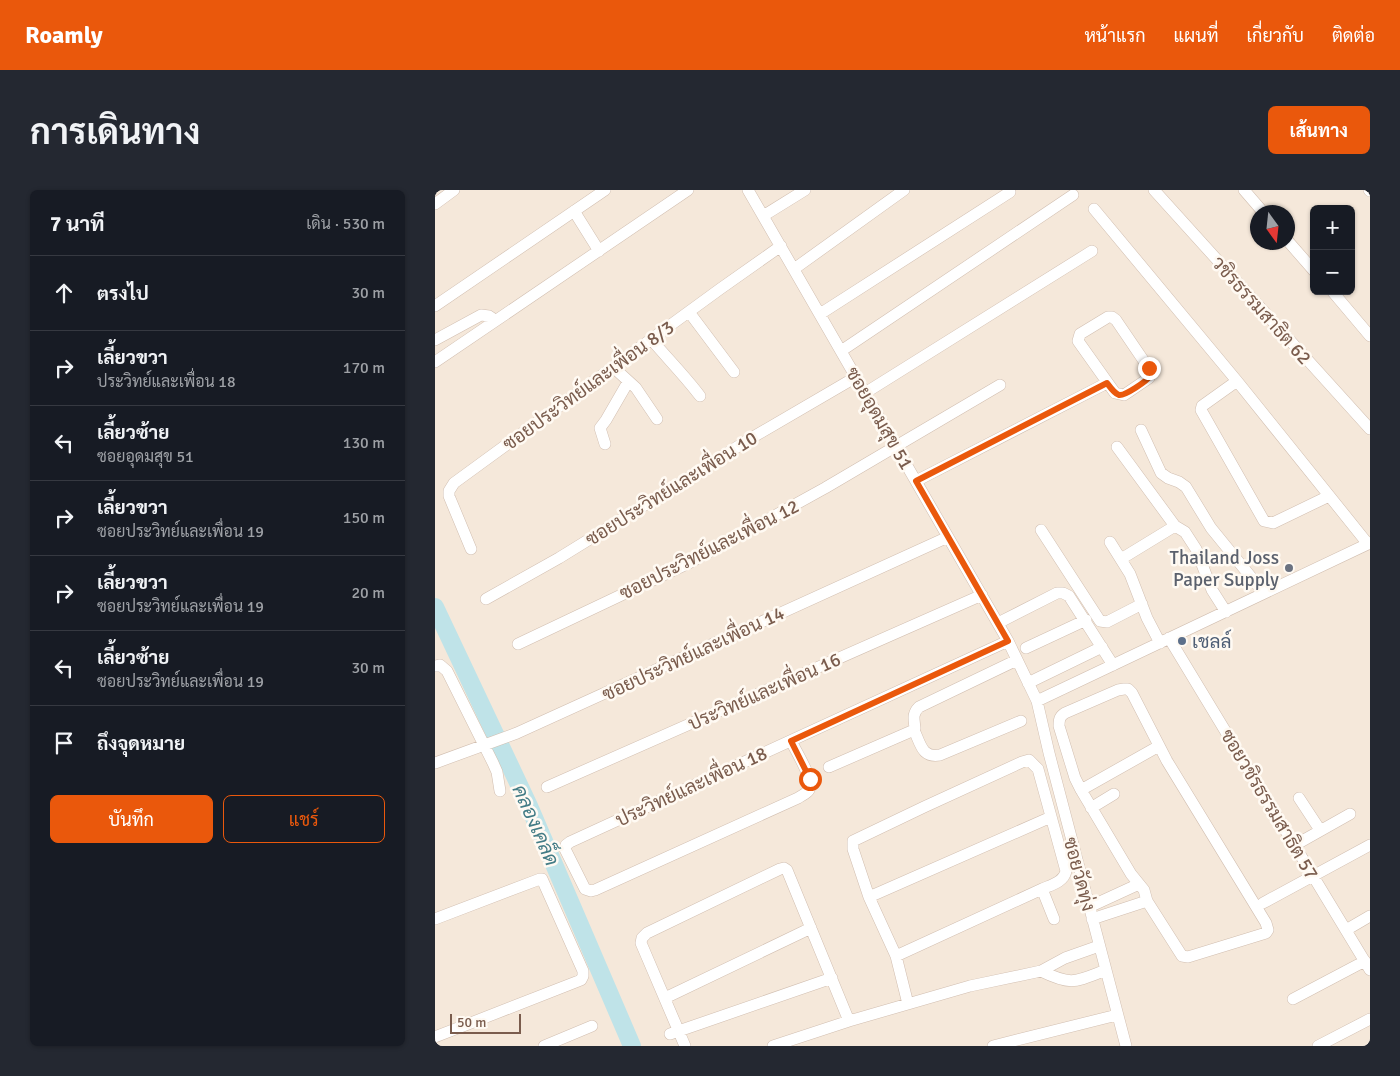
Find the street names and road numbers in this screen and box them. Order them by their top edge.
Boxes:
street label: วชิรธรรมสาธิต 62 [1206,252,1316,370]
street label: ซอยประวิทย์และเพื่อน 8/3 [495,311,679,456]
street label: ซอยอุดมสุข 51 [840,363,918,474]
street label: ซอยประวิทย์และเพื่อน 10 [578,421,762,552]
street label: ซอยประวิทย์และเพื่อน 12 [613,489,803,606]
street label: ซอยประวิทย์และเพื่อน 14 [596,596,788,707]
street label: ประวิทย์และเพื่อน 16 [682,642,844,736]
street label: ซอยวชิรธรรมสาธิต 57 [1215,725,1324,884]
street label: ประวิทย์และเพื่อน 18 [609,736,771,833]
street label: ซอยวัดทุ่ง [1058,835,1100,914]

